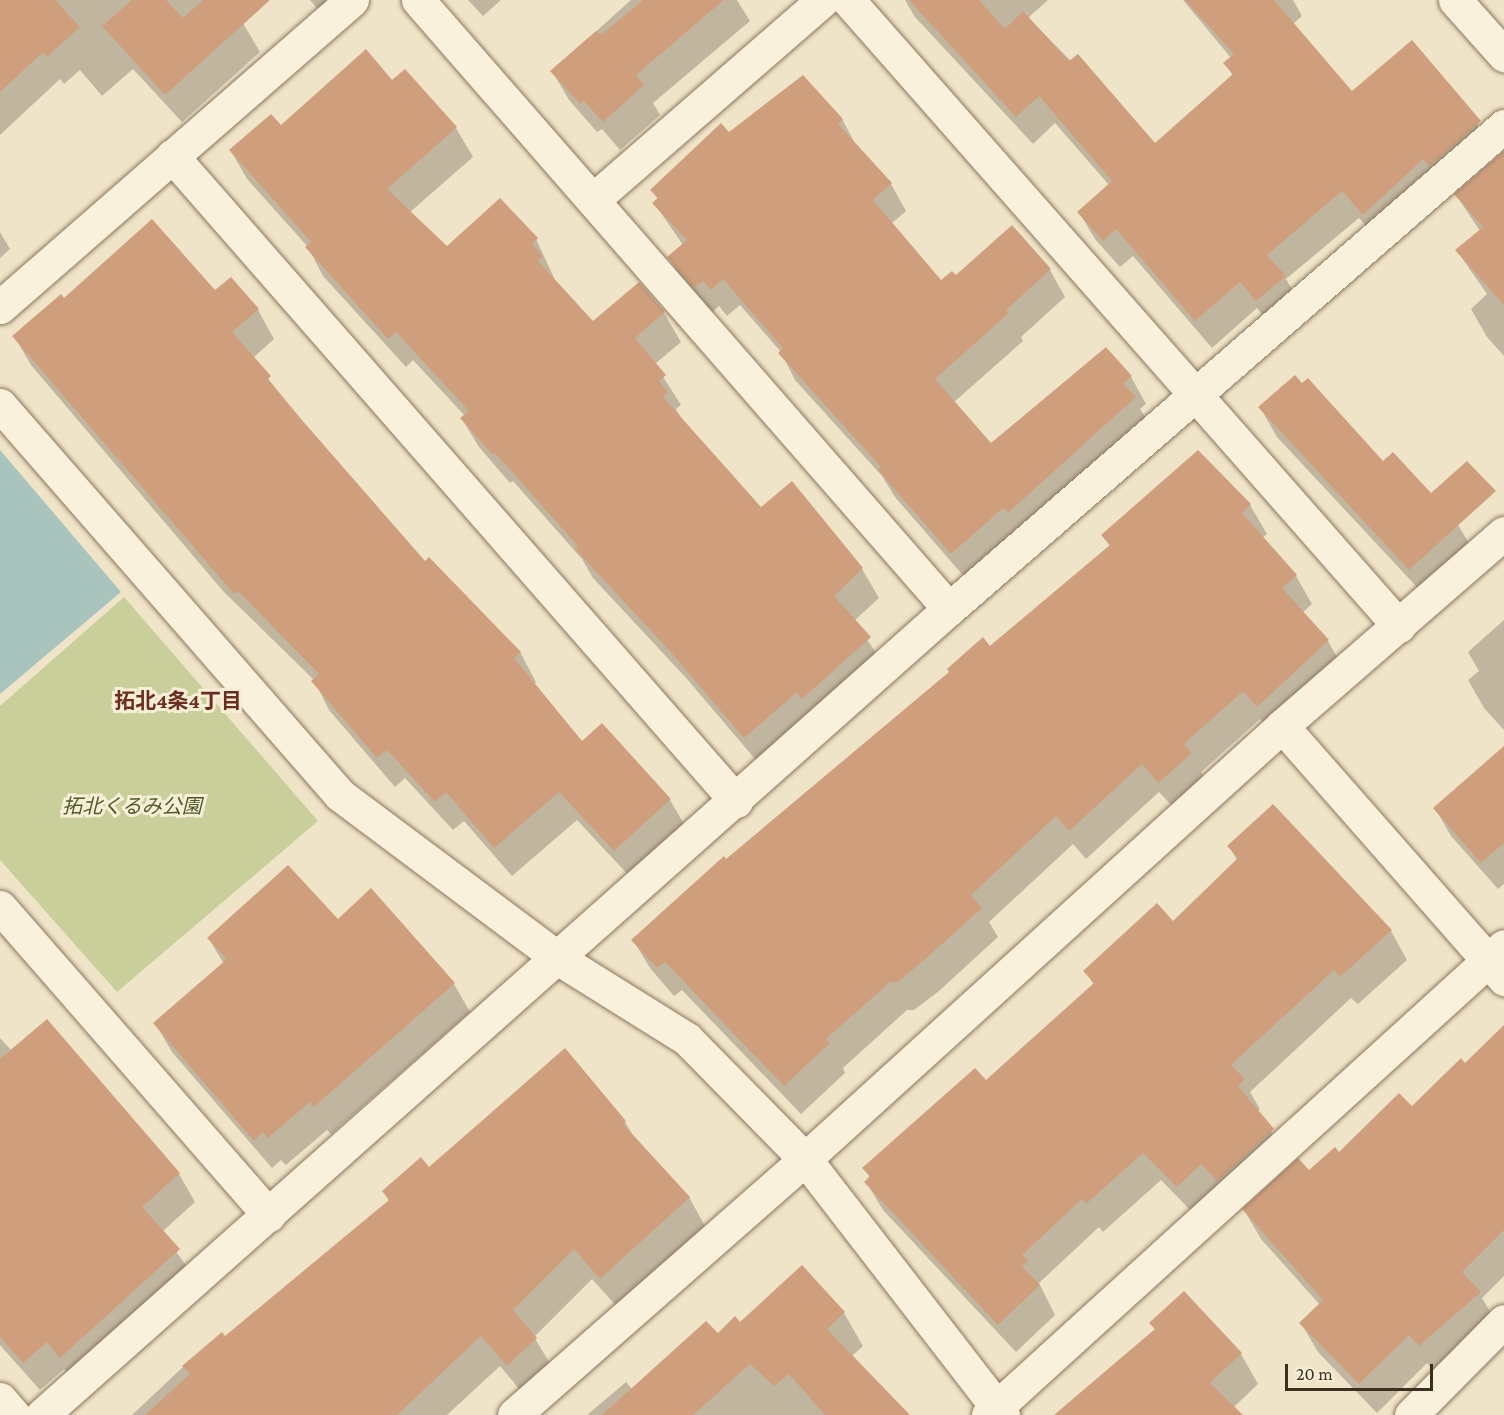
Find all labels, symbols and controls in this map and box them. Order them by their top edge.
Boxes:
district label: 拓北4条4丁目 [114,688,242,714]
park label: 拓北くるみ公園 [62,794,202,818]
scale bar [1288,1352,1436,1390]
text: 20 m [1296,1364,1333,1384]

